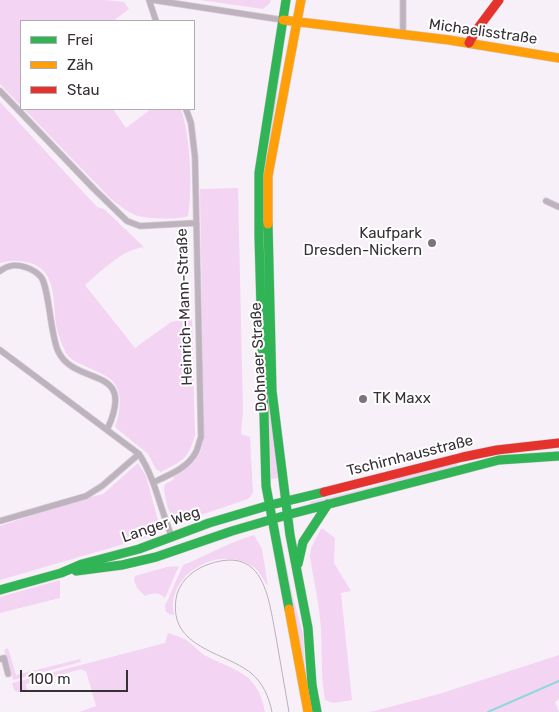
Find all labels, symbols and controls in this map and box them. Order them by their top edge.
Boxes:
street label: Michaelisstraße [428,15,538,49]
legend [20,20,195,110]
text: Frei [67,31,93,49]
text: Zäh [67,56,93,74]
text: Stau [67,81,100,99]
place label: Kaufpark Dresden-Nickern [304,225,422,260]
street label: Heinrich-Mann-Straße [173,228,197,386]
marker: Kaufpark Dresden-Nickern [426,237,438,249]
street label: Dohnaer Straße [247,302,271,412]
place label: TK Maxx [373,390,431,408]
marker: TK Maxx [357,393,369,405]
street label: Tschirnhausstraße [345,432,475,480]
street label: Langer Weg [119,503,203,547]
scale bar [22,660,130,692]
text: 100 m [28,670,70,688]

